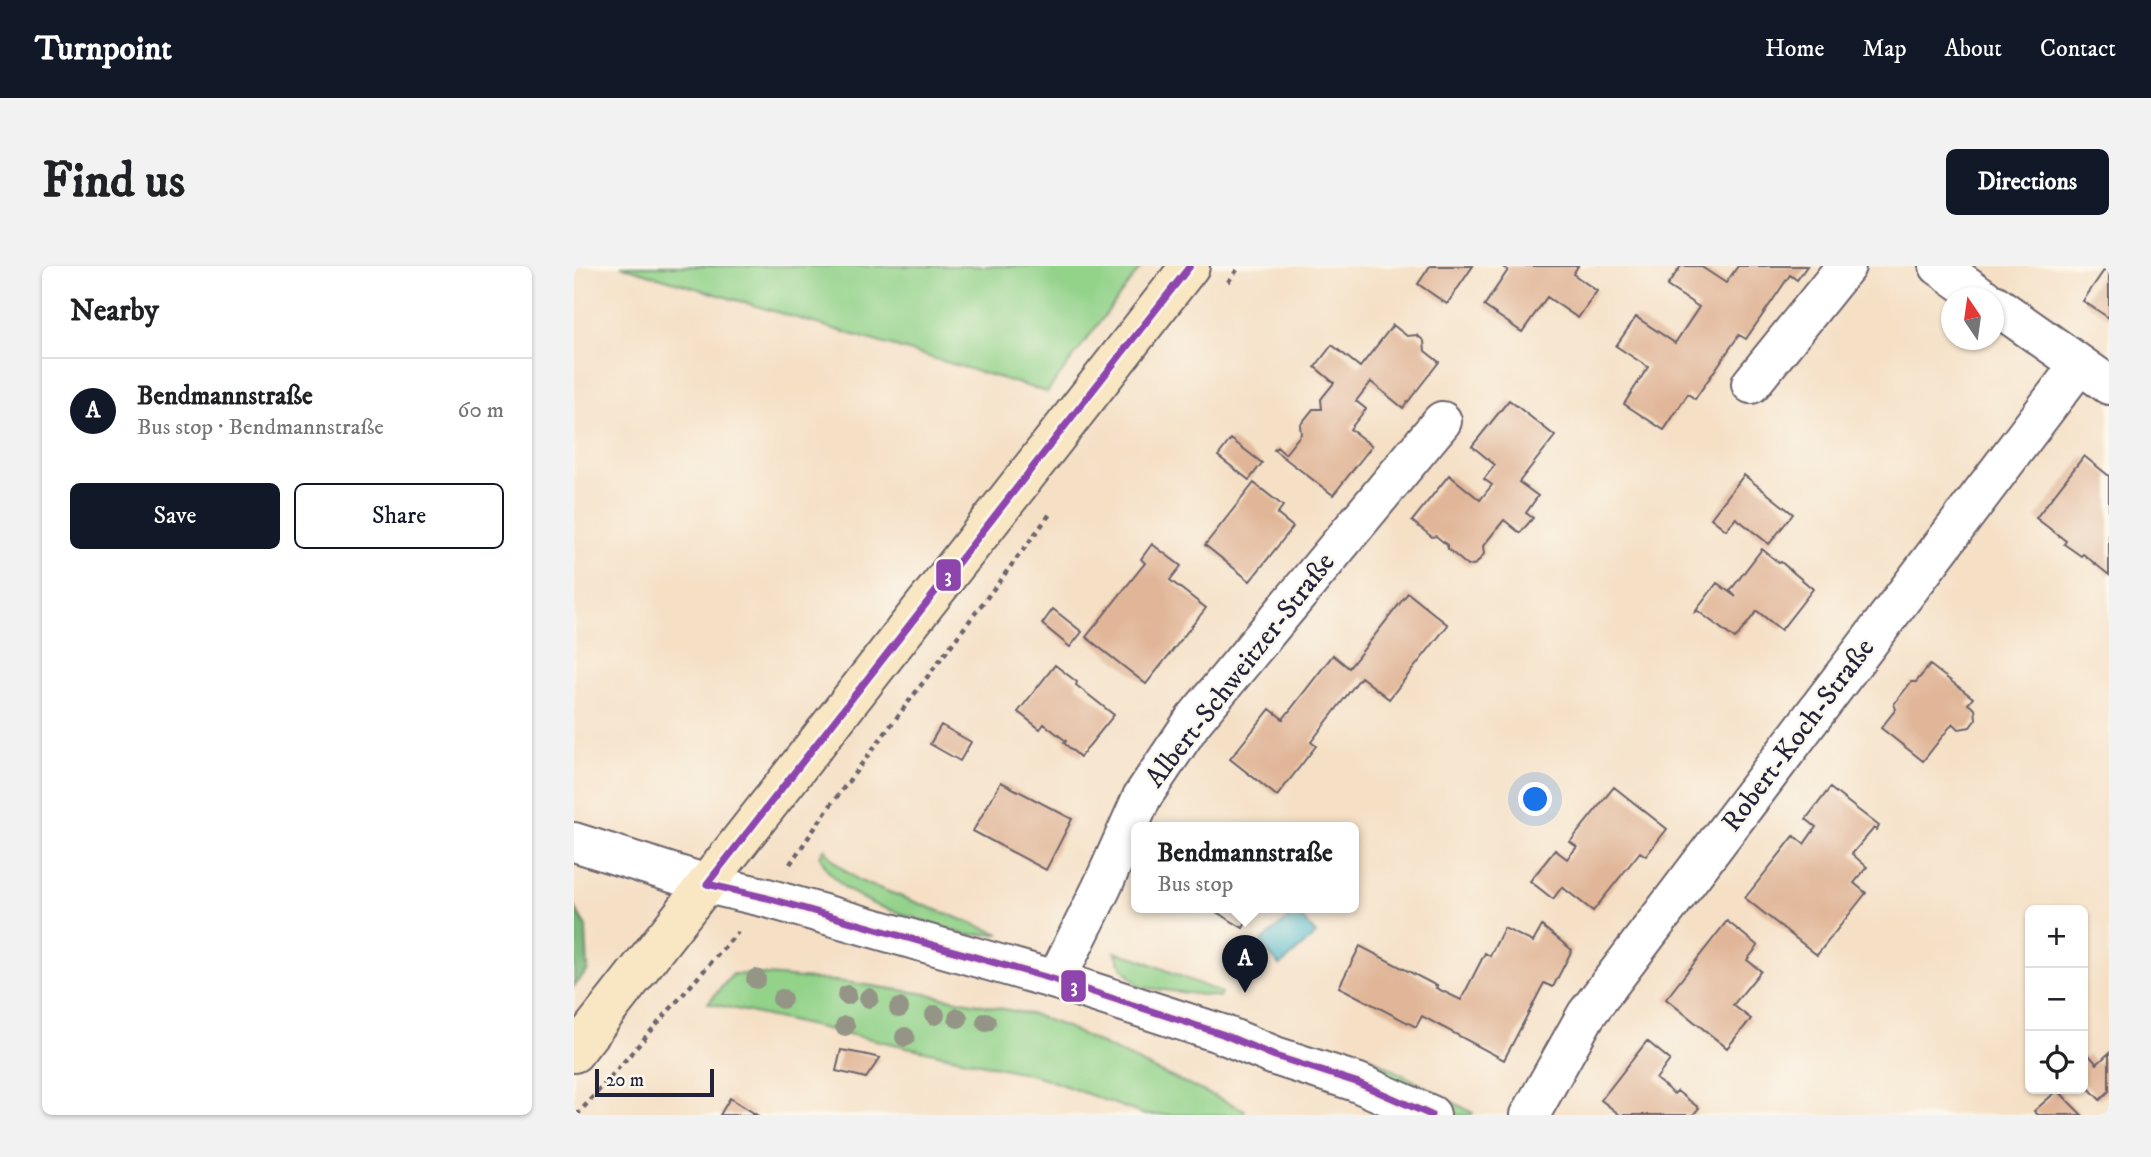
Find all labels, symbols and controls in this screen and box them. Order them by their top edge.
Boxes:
text: Turnpoint [35,29,172,70]
text: Home [1765,34,1824,64]
text: Map [1862,34,1907,64]
text: About [1945,34,2002,64]
text: Contact [2040,34,2116,64]
button: Directions [1946,149,2109,215]
text: Find us [42,151,185,213]
north arrow [1941,287,2004,350]
text: Nearby [70,293,159,330]
text: Bendmannstraße [137,380,313,413]
text: A [86,396,100,425]
text: 60 m [457,396,504,425]
text: Bus stop · Bendmannstraße [137,413,384,442]
button: Save [70,483,280,549]
button: Share [294,483,504,549]
street label: Albert-Schweitzer-Straße [1137,546,1343,794]
line badge: 3 [935,558,962,592]
text: 3 [944,565,952,588]
street label: Robert-Koch-Straße [1714,631,1882,839]
your location [1518,782,1552,816]
popup [1131,822,1359,913]
text: Bendmannstraße [1157,837,1333,870]
text: Bus stop [1157,870,1233,899]
map controls [2025,905,2088,1094]
button: + [2025,905,2088,968]
pin: A [1222,935,1268,993]
button: − [2025,968,2088,1031]
line badge: 3 [1060,969,1087,1003]
text: 3 [1070,975,1078,998]
button: locate [2025,1031,2088,1094]
scale bar [595,1066,714,1098]
text: 20 m [606,1069,644,1092]

